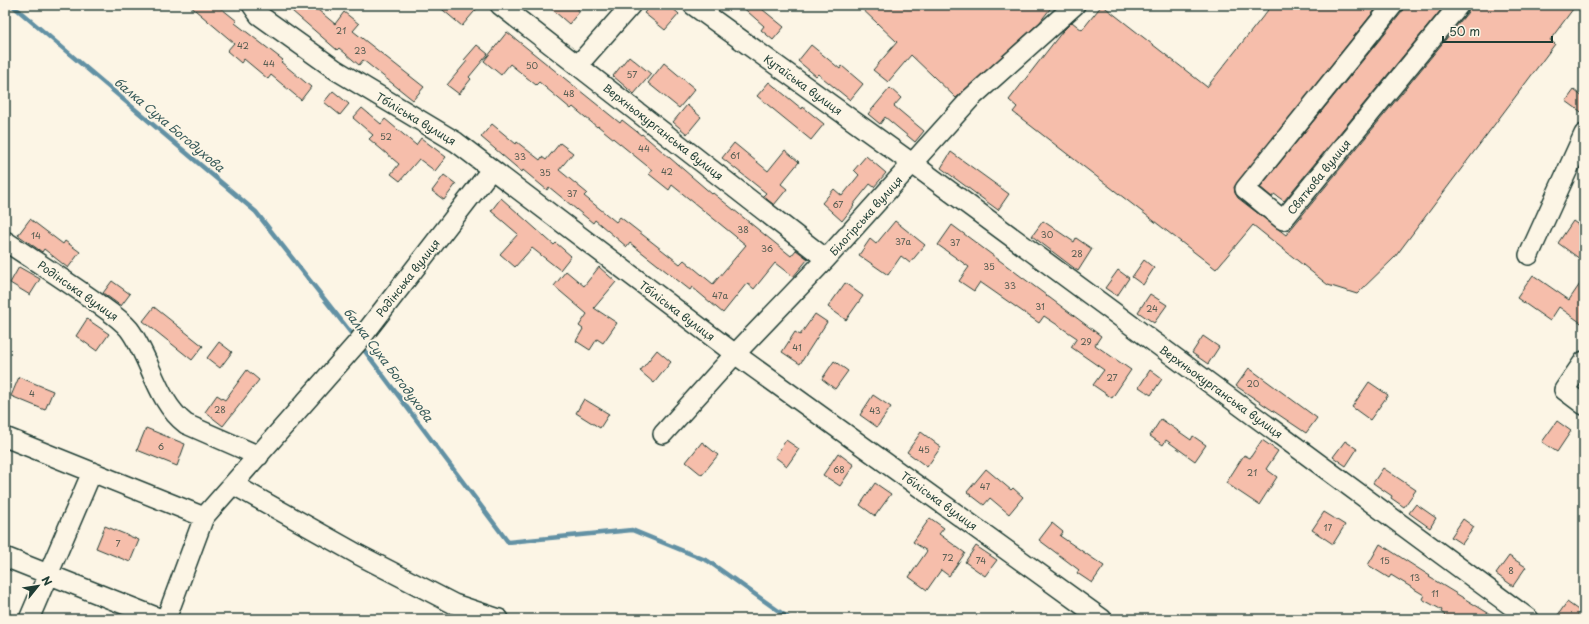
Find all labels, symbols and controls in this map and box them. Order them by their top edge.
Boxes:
scale bar [1443,18,1552,44]
text: 50 m [1449,22,1480,40]
house number: 21 [336,23,346,37]
house number: 42 [237,38,249,52]
house number: 23 [354,43,366,57]
street label: Кутаїська вулиця [760,50,846,119]
house number: 44 [263,56,275,70]
house number: 50 [526,58,539,72]
house number: 57 [627,67,637,81]
water label: балка Суха Богодухова [111,73,229,176]
street label: Верхньокурганська вулиця [599,79,727,184]
house number: 48 [563,86,575,100]
street label: Тбіліська вулиця [373,88,460,149]
house number: 52 [380,129,392,143]
street label: Святкова вулиця [1283,135,1354,218]
house number: 44 [638,141,650,155]
house number: 61 [730,148,740,162]
house number: 33 [514,149,526,163]
house number: 42 [661,164,673,178]
house number: 35 [539,165,551,179]
street label: Білогірська вулиця [825,172,906,260]
house number: 37 [567,186,577,200]
house number: 67 [832,197,844,211]
house number: 38 [737,222,749,236]
house number: 30 [1041,227,1054,241]
house number: 14 [31,228,41,242]
house number: 37а [895,234,911,248]
street label: Родінська вулиця [372,235,444,320]
house number: 37 [950,235,960,249]
house number: 36 [761,241,773,255]
house number: 28 [1071,246,1083,260]
street label: Родінська вулиця [35,256,122,325]
house number: 35 [983,259,995,273]
street label: Тбіліська вулиця [636,276,719,345]
house number: 33 [1004,278,1016,292]
house number: 47а [712,288,728,302]
house number: 31 [1035,299,1045,313]
house number: 24 [1146,301,1158,315]
water label: балка Суха Богодухова [340,304,438,426]
house number: 29 [1080,334,1092,348]
house number: 41 [792,340,802,354]
street label: Верхньокурганська вулиця [1156,341,1286,442]
house number: 27 [1106,370,1118,384]
house number: 20 [1247,376,1260,390]
house number: 4 [29,386,35,400]
house number: 28 [214,402,226,416]
house number: 43 [869,403,881,417]
house number: 6 [158,439,164,453]
house number: 45 [918,442,930,456]
house number: 68 [833,462,845,476]
house number: 21 [1247,465,1257,479]
street label: Тбіліська вулиця [897,467,981,534]
house number: 47 [980,479,990,493]
house number: 17 [1324,520,1333,534]
house number: 7 [115,536,121,550]
house number: 72 [942,550,954,564]
house number: 74 [976,553,986,567]
house number: 15 [1380,553,1390,567]
house number: 8 [1508,563,1514,577]
north arrow [18,566,58,606]
house number: 13 [1410,570,1420,584]
text: N [38,573,57,589]
house number: 11 [1431,586,1439,600]

